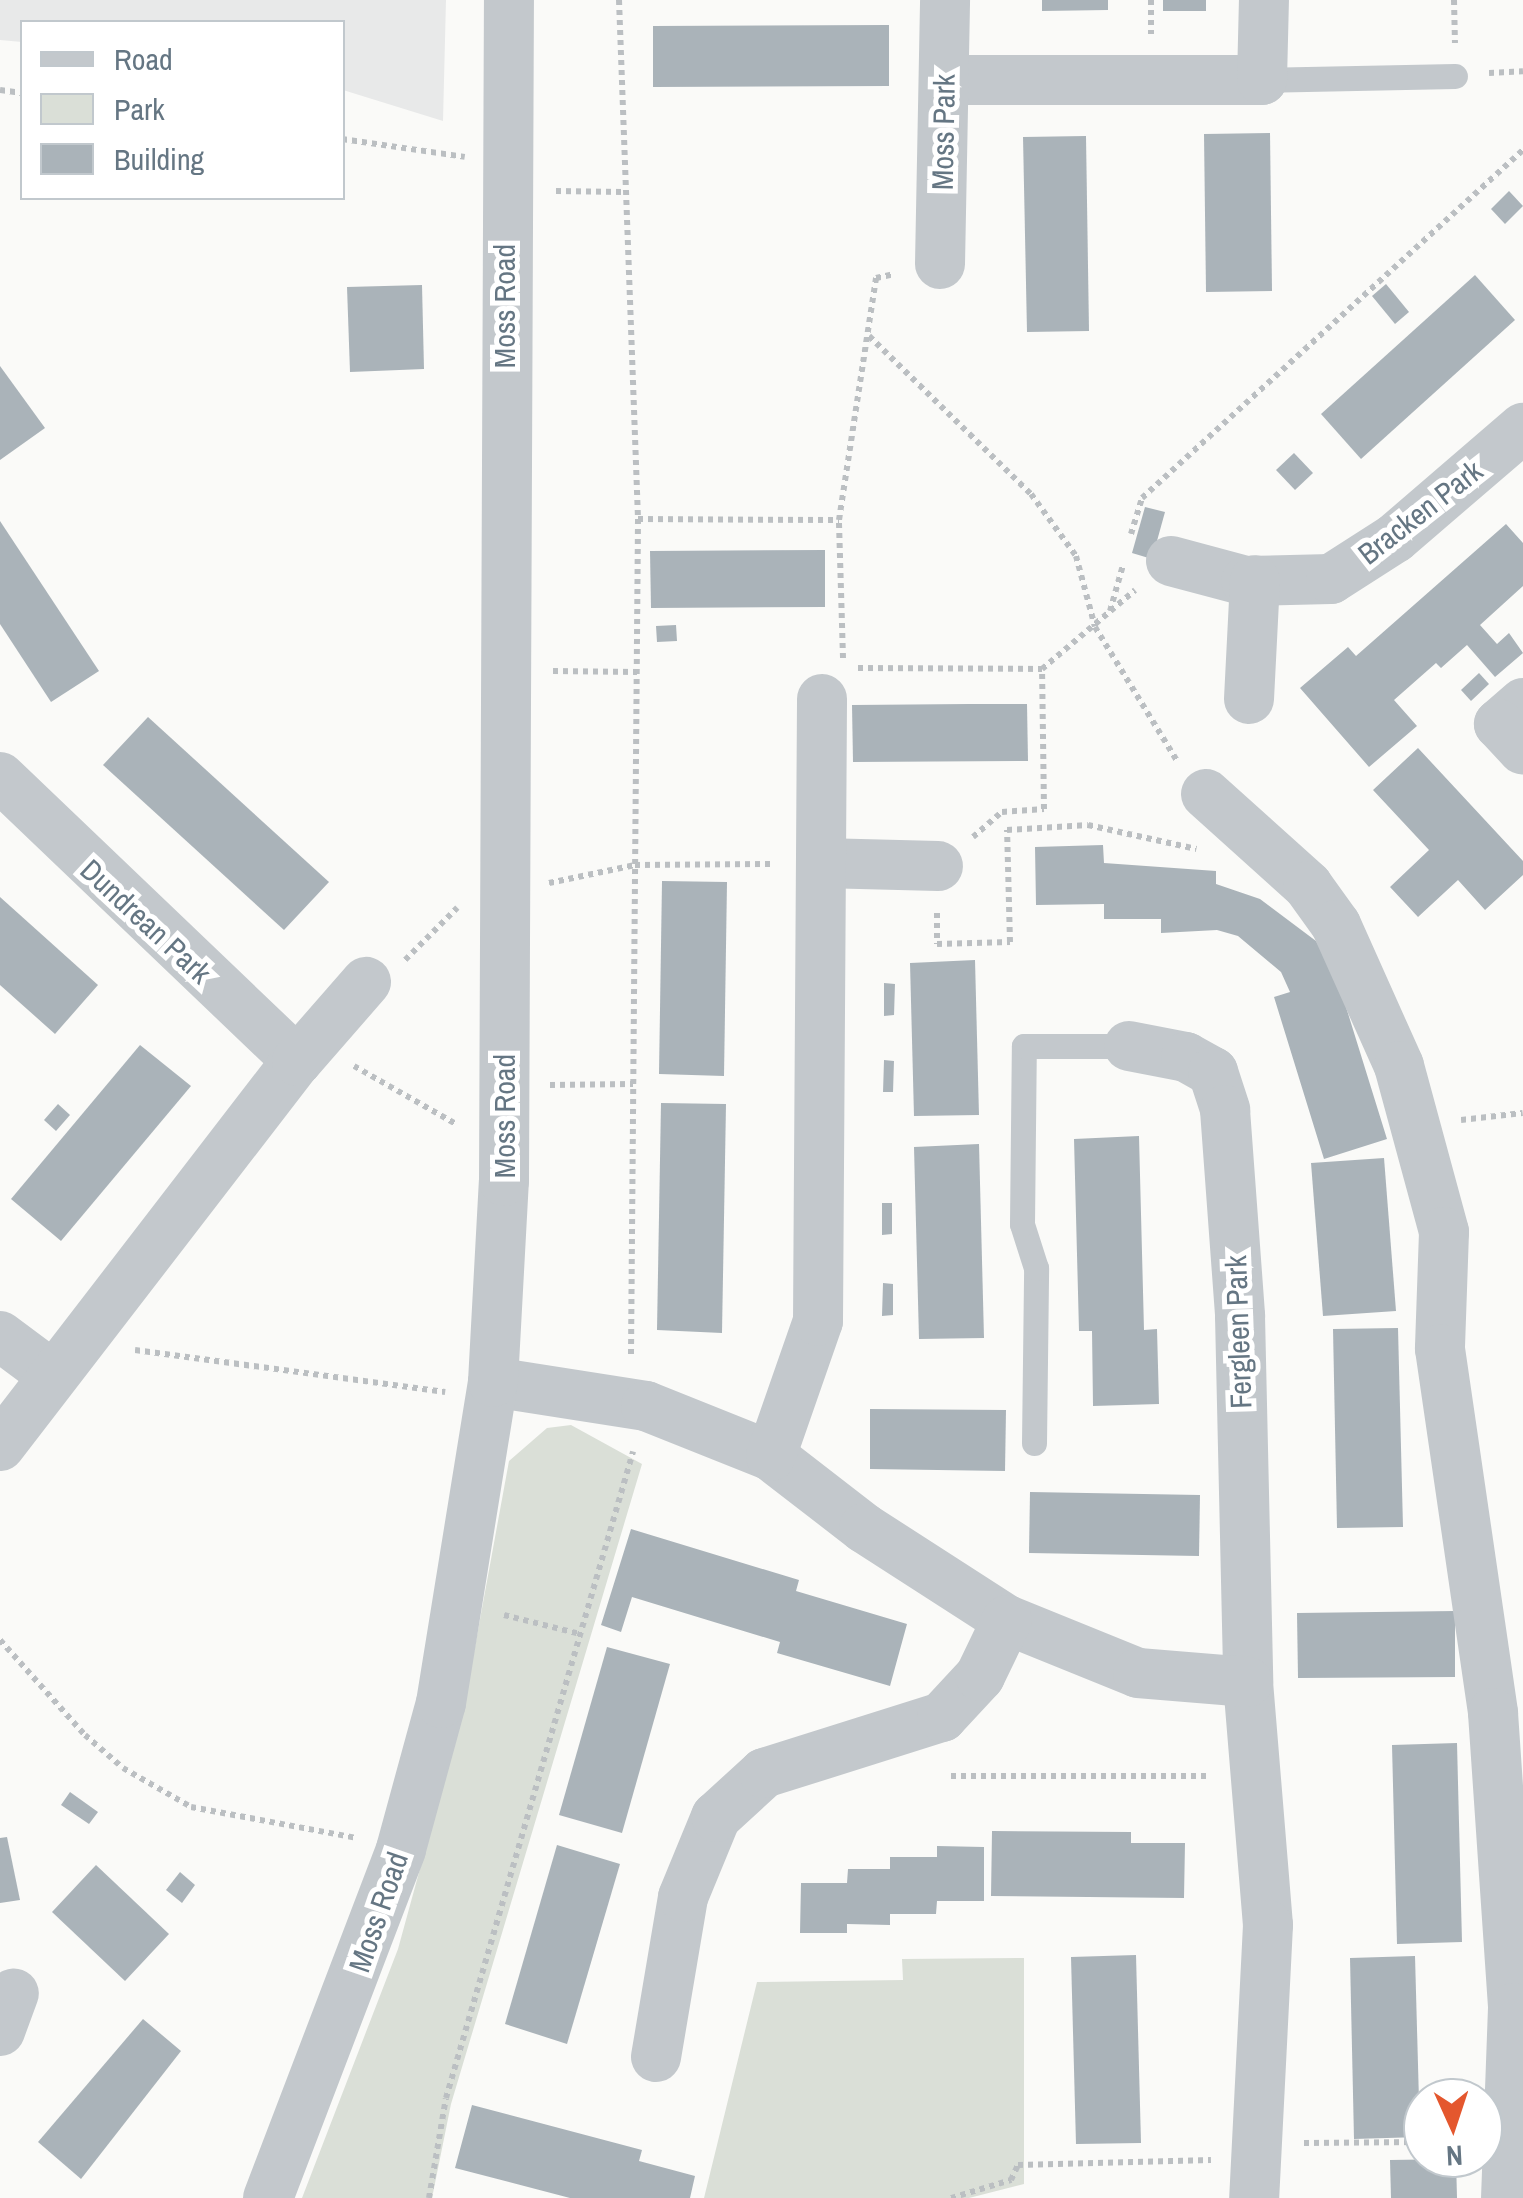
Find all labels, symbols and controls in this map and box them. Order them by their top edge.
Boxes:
legend [20,20,345,200]
text: Road [114,39,173,79]
street label: Moss Park [924,74,962,190]
text: Park [114,89,165,129]
text: Building [114,139,204,179]
street label: Moss Road [486,244,522,368]
street label: Bracken Park [1351,452,1489,572]
street label: Dundrean Park [73,851,219,991]
street label: Moss Road [486,1054,522,1178]
street label: Fergleen Park [1217,1255,1259,1409]
street label: Moss Road [341,1847,415,1977]
north arrow [1403,2078,1503,2178]
text: N [1445,2137,1464,2175]

